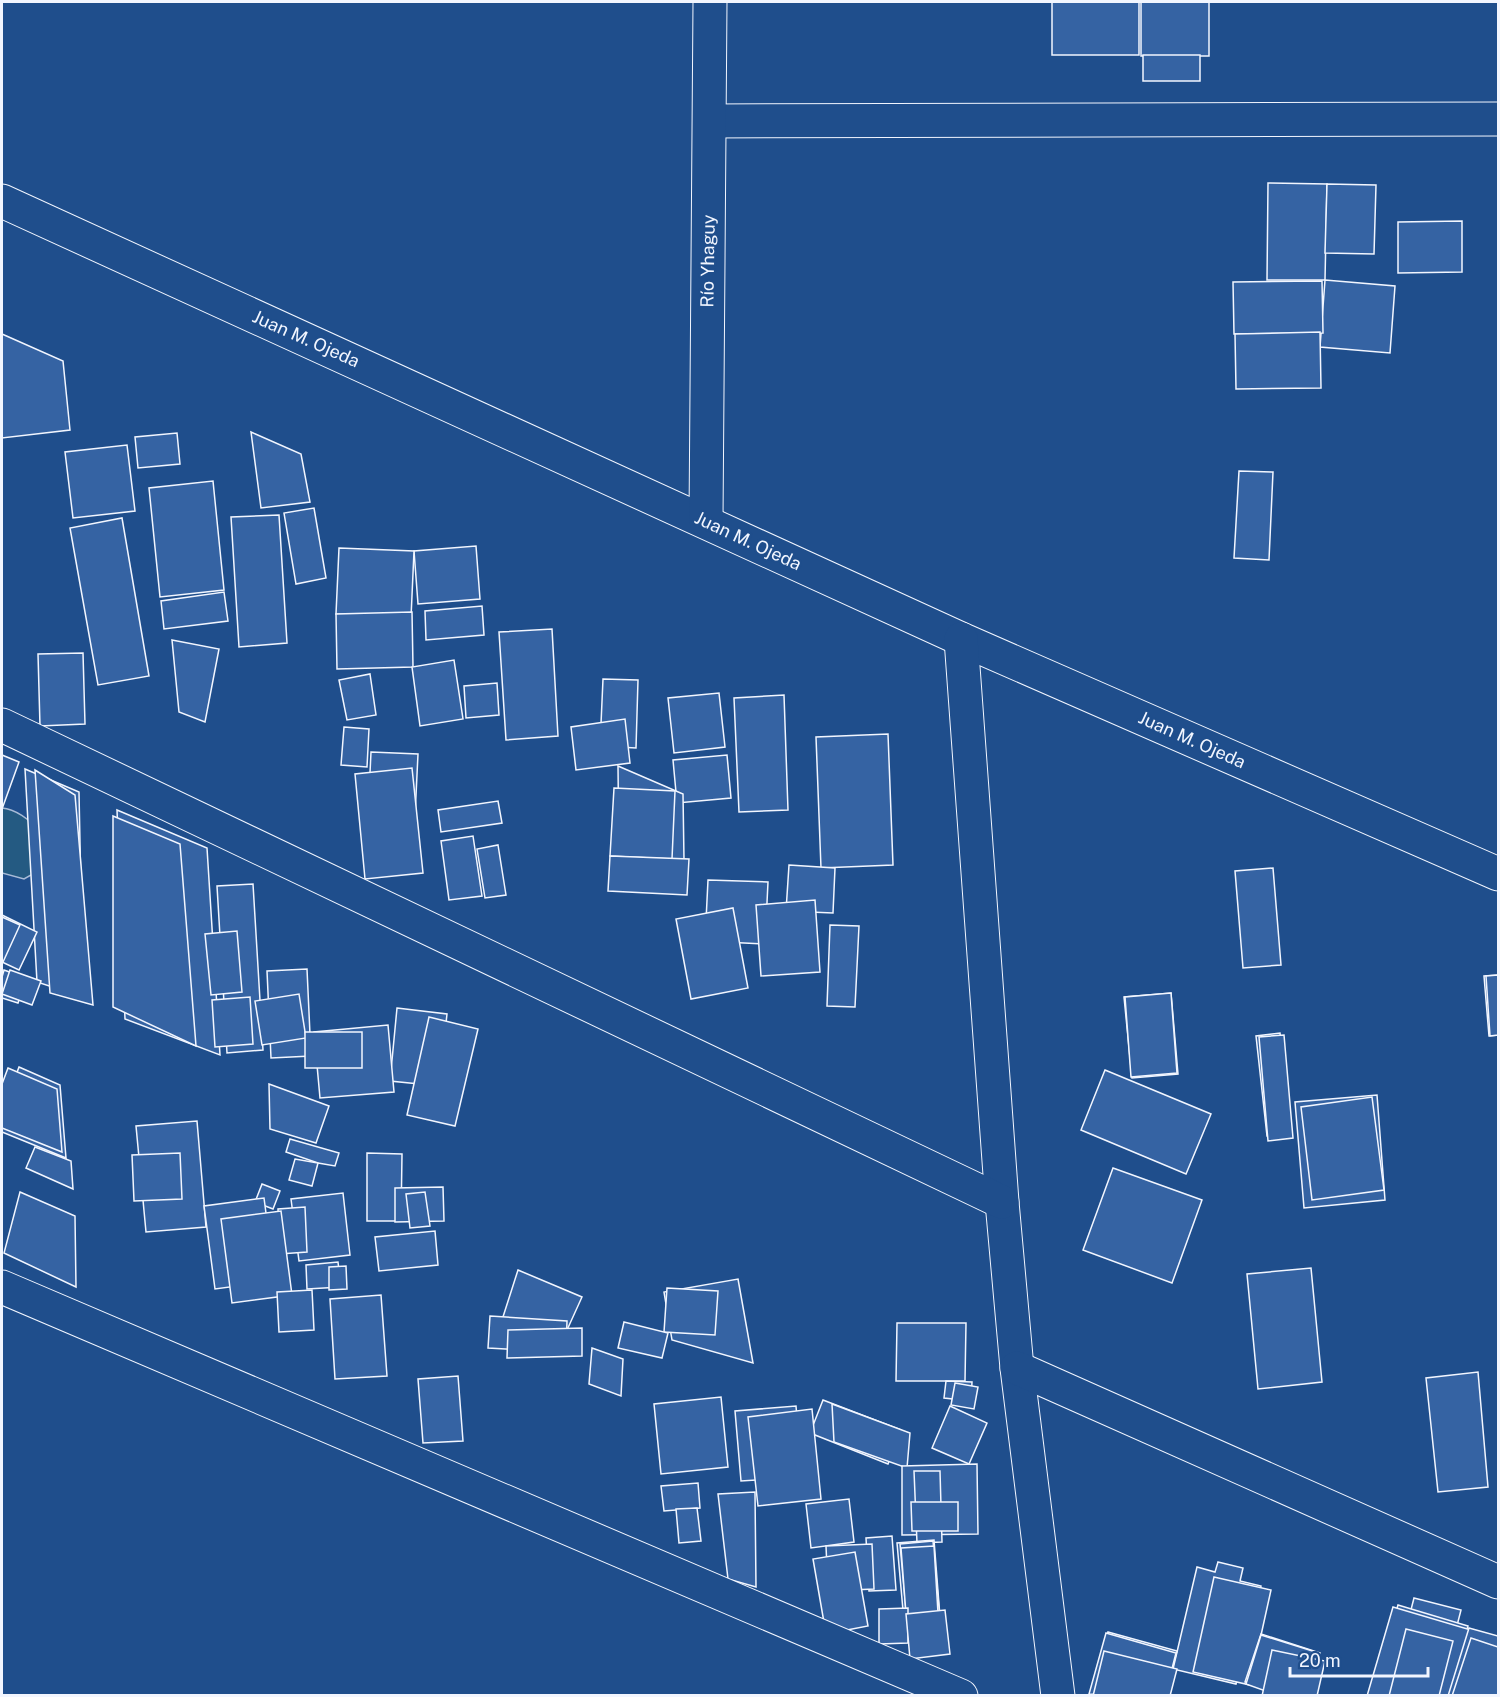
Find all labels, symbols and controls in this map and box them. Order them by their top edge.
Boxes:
street label: Río Yhaguy [696,214,719,308]
street label: Juan M. Ojeda [249,306,363,372]
street label: Juan M. Ojeda [692,507,805,574]
street label: Juan M. Ojeda [1135,707,1249,773]
scale bar [1290,1640,1428,1678]
text: 20 m [1299,1650,1341,1671]

